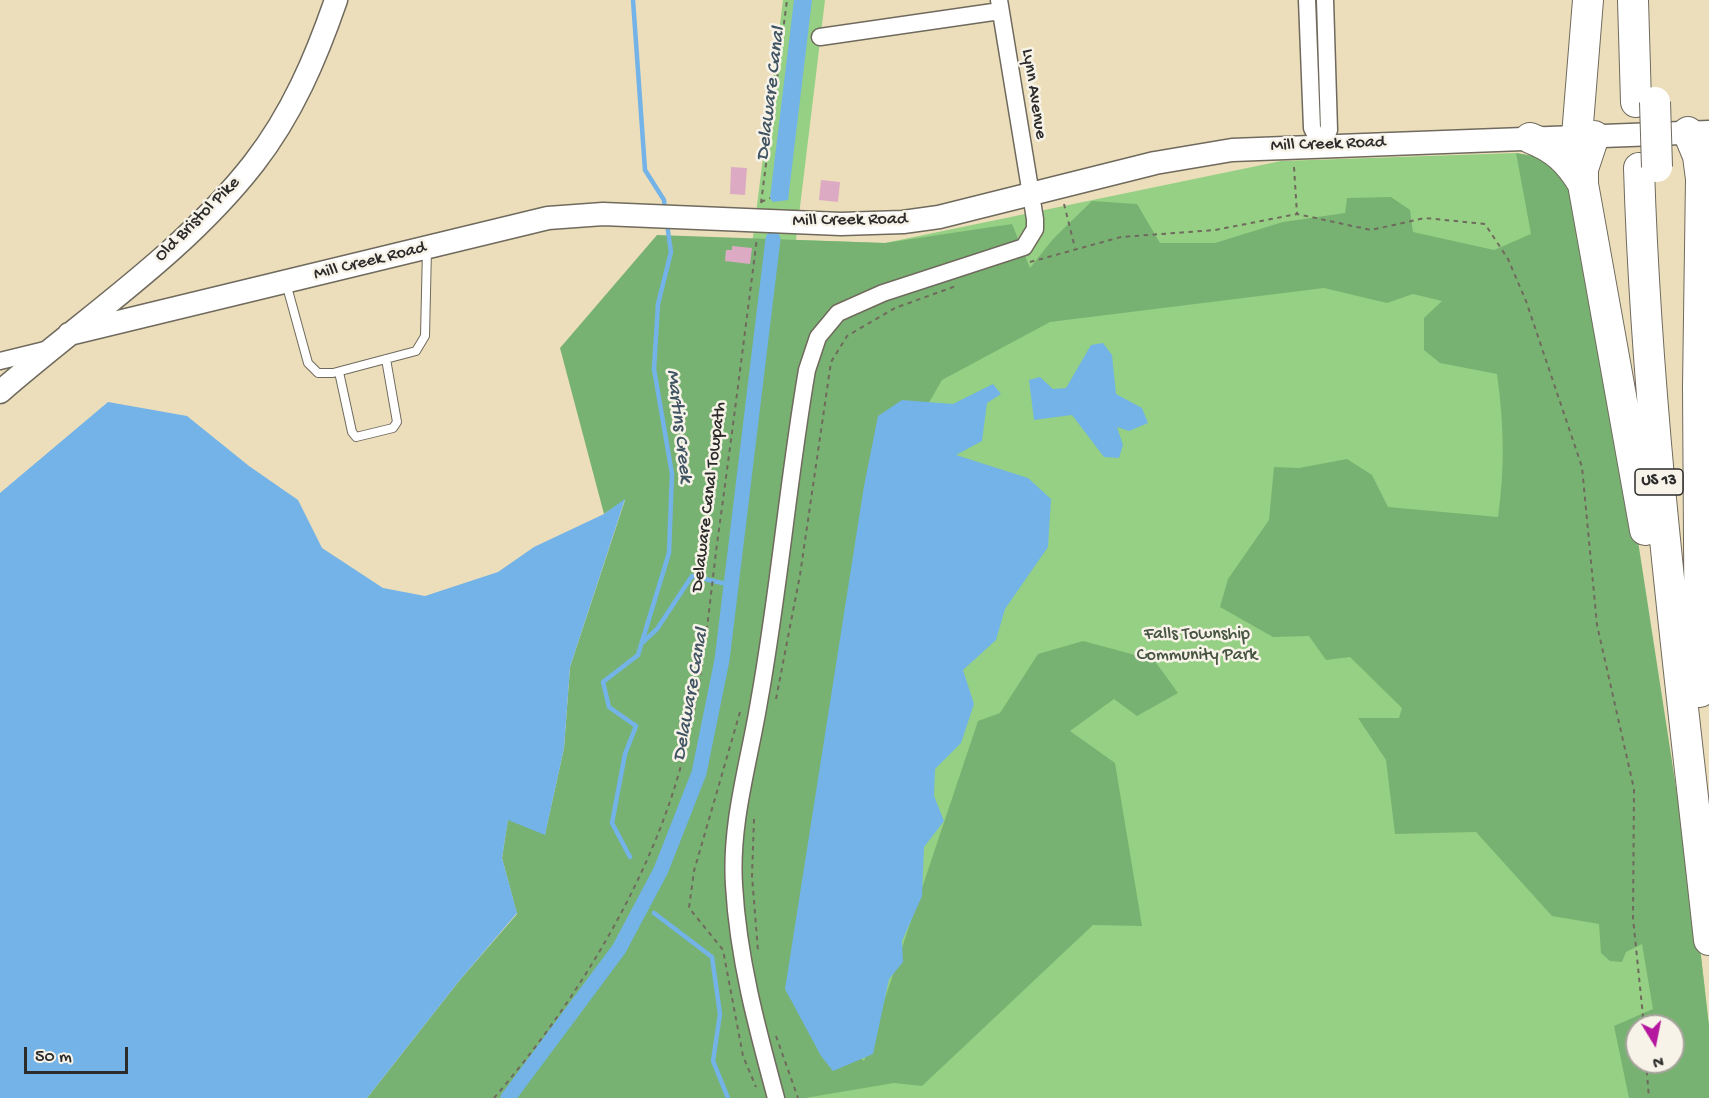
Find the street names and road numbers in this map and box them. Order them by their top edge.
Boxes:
street label: Lynn Avenue [1015,47,1051,141]
street label: Mill Creek Road [1270,132,1386,158]
street label: Old Bristol Pike [151,173,245,267]
street label: Mill Creek Road [792,209,908,233]
street label: Mill Creek Road [312,238,428,286]
street label: Delaware Canal Towpath [688,401,732,593]
road number: US 13 [1635,469,1683,495]

